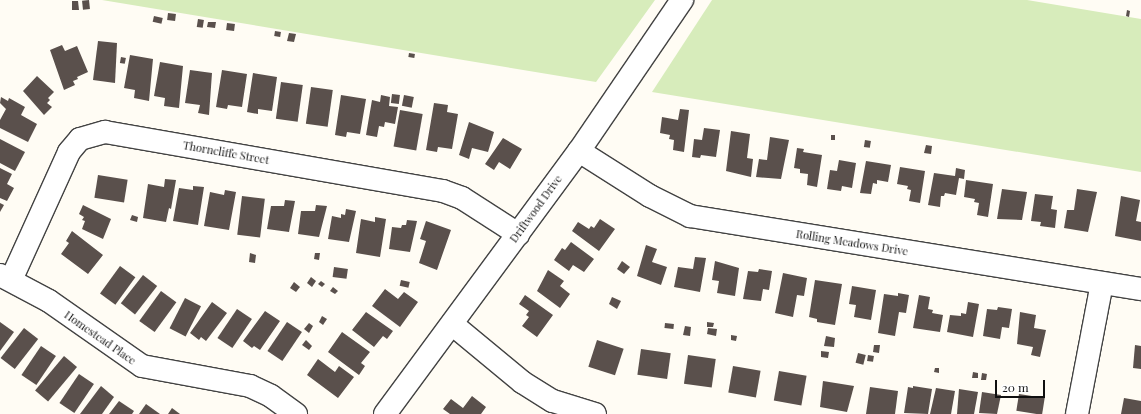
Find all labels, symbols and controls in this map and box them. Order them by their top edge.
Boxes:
street label: Thorncliffe Street [182,139,270,167]
street label: Driftwood Drive [507,173,565,245]
street label: Rolling Meadows Drive [795,228,909,258]
street label: Homestead Place [62,308,138,368]
scale bar [997,372,1047,398]
text: 20 m [1002,379,1029,395]

